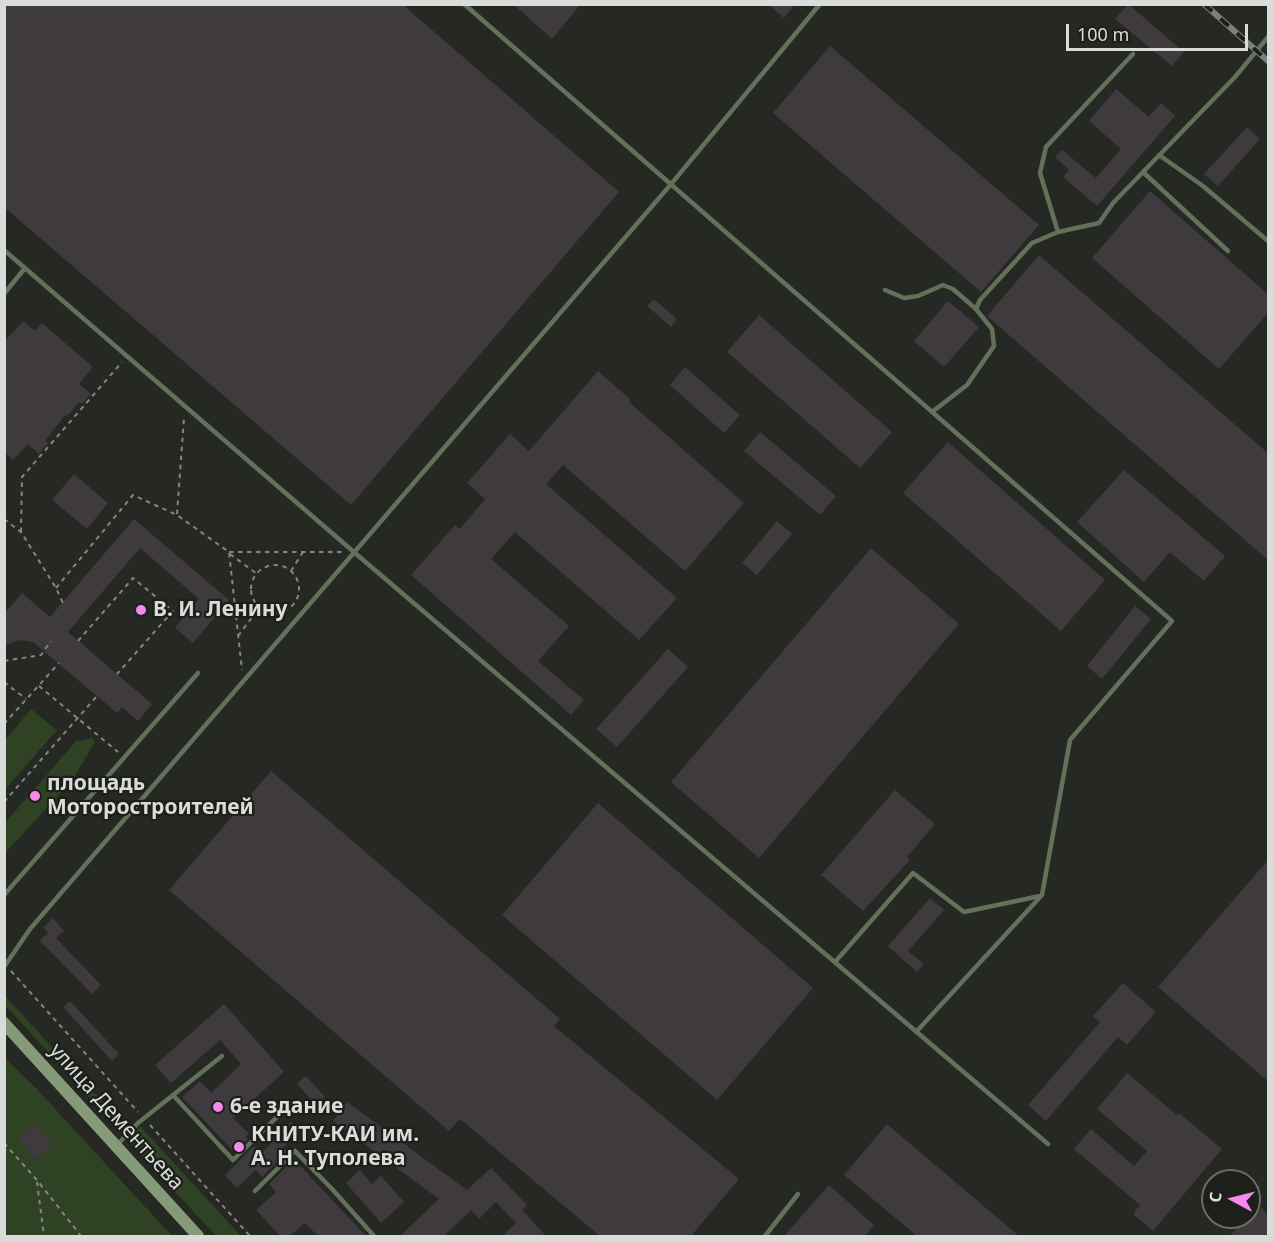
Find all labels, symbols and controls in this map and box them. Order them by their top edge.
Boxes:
scale bar [1069,12,1250,50]
text: 100 m [1077,22,1129,46]
place label: В. И. Ленину [153,597,288,623]
marker: В. И. Ленину [134,603,148,617]
place label: площадь Моторостроителей [47,771,254,821]
marker: площадь Моторостроителей [28,789,42,803]
street label: улица Дементьева [43,1038,189,1196]
place label: 6-е здание [230,1094,343,1120]
marker: 6-е здание [211,1100,225,1114]
place label: КНИТУ-КАИ им. А. Н. Туполева [251,1122,419,1172]
marker: КНИТУ-КАИ им. А. Н. Туполева [232,1140,246,1154]
north arrow [1201,1169,1261,1229]
text: С [1204,1191,1227,1204]

